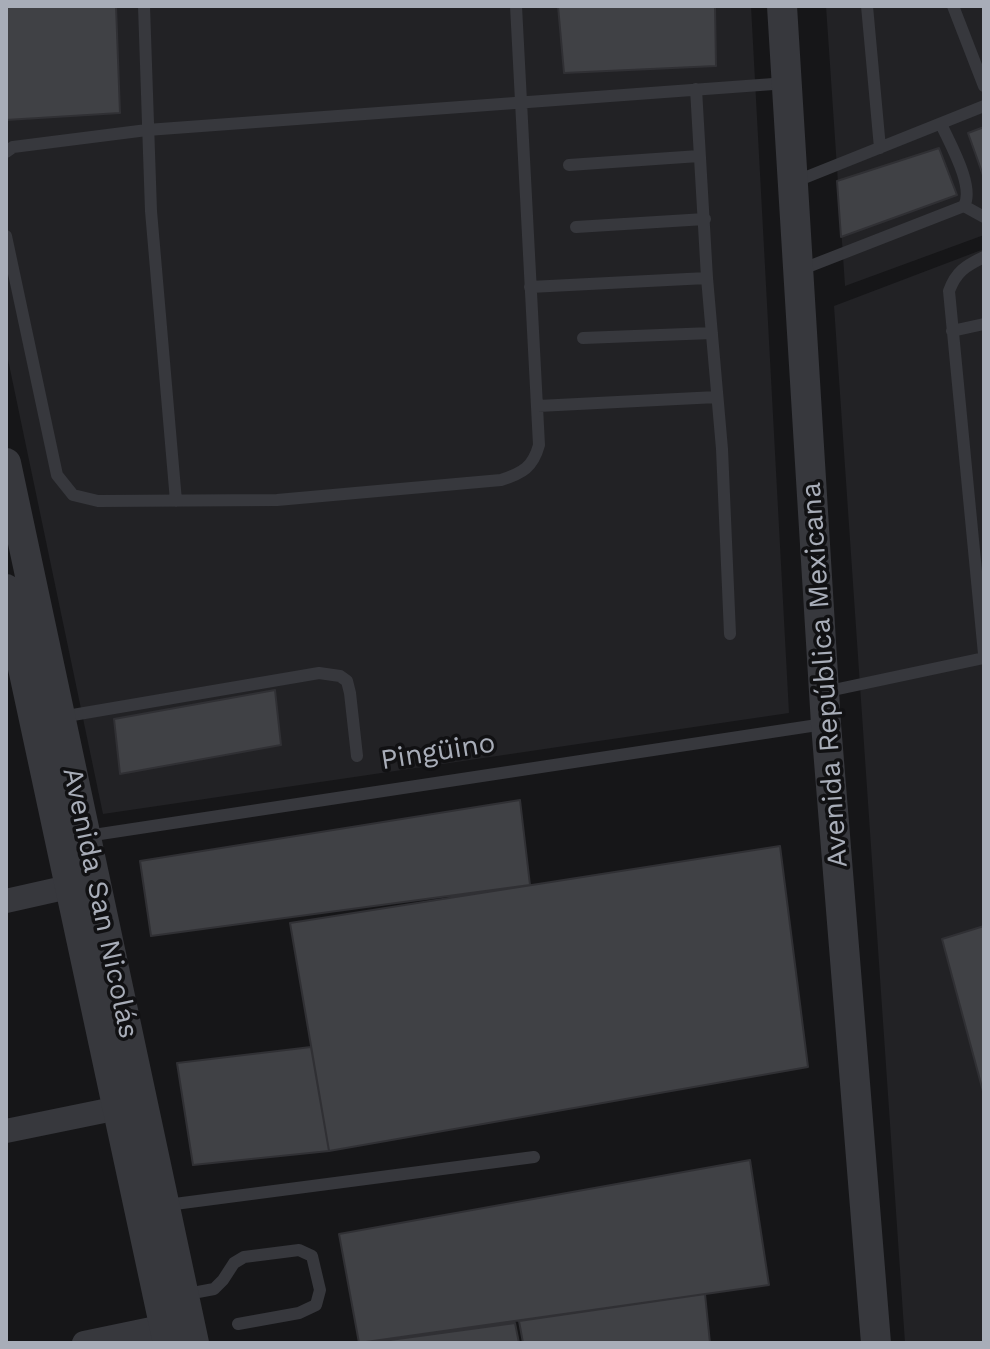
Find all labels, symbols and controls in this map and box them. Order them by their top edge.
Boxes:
street label: Avenida República Mexicana [795,481,855,869]
street label: Pingüino [378,726,498,778]
street label: Avenida San Nicolás [55,764,145,1042]

